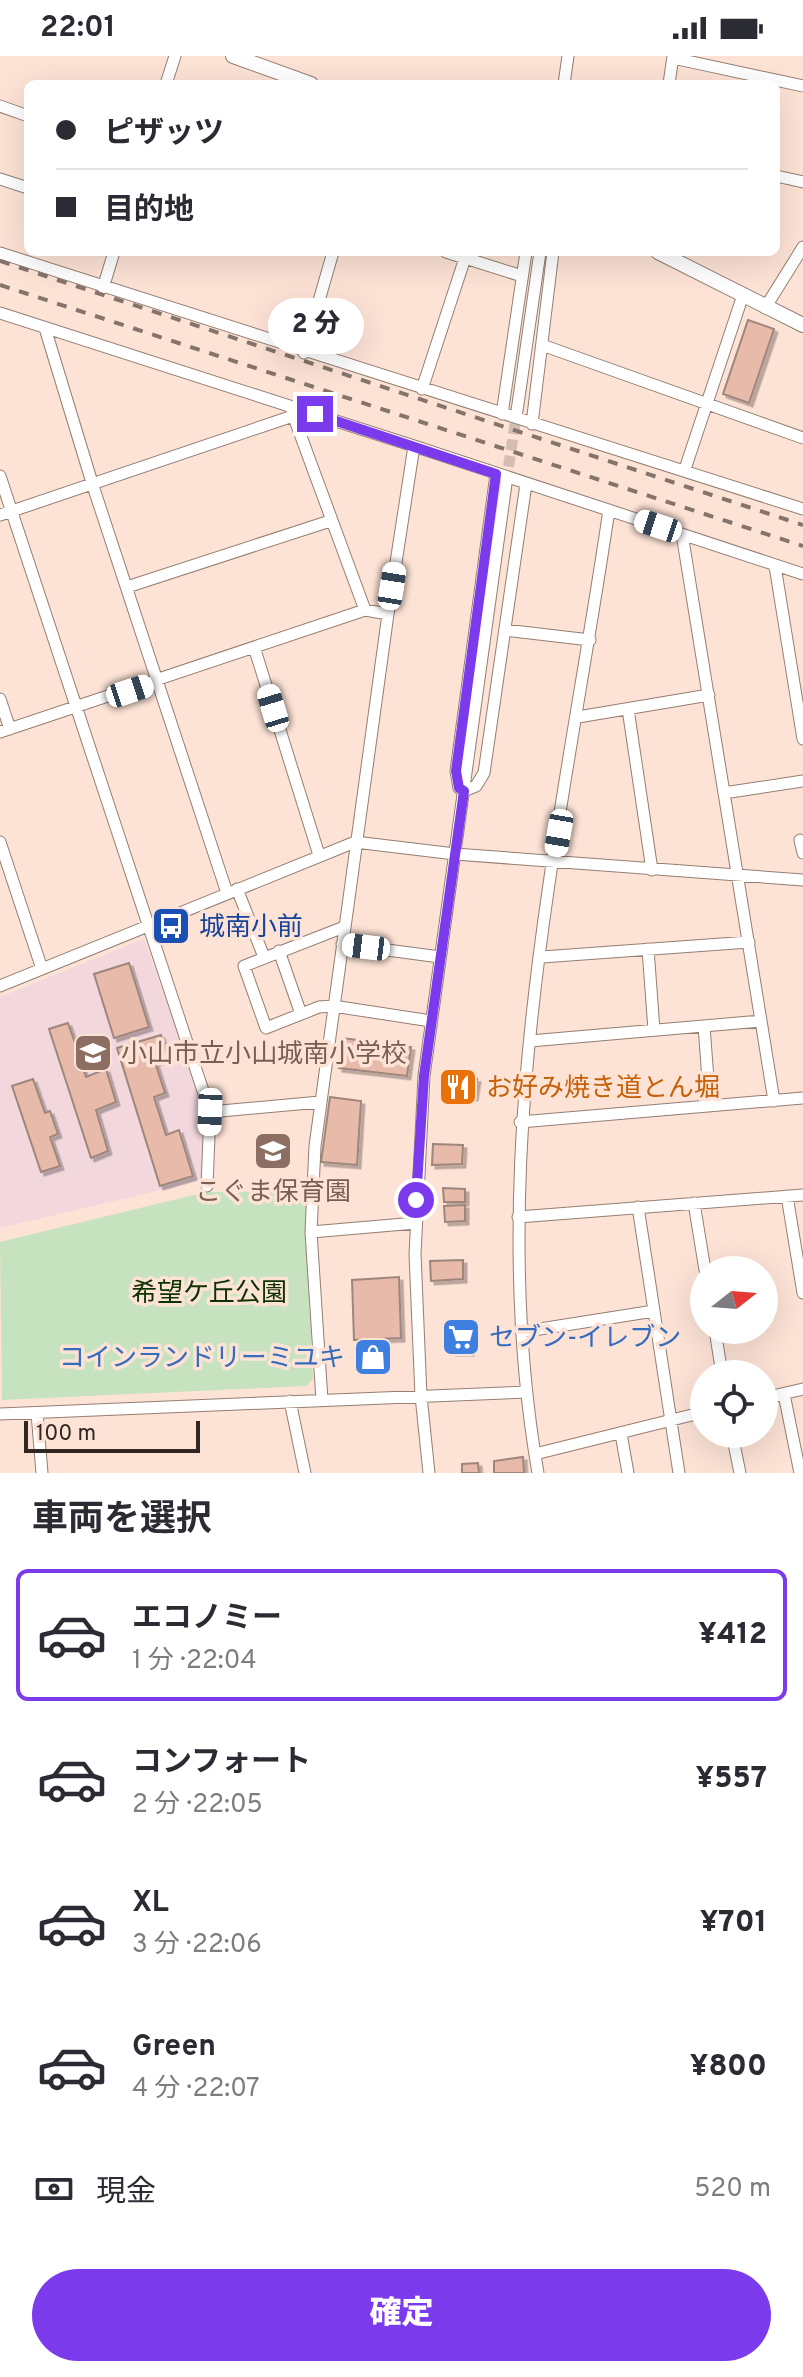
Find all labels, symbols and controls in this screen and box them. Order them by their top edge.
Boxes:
text: 22:01 [40,10,116,47]
text: ピザッツ [104,116,224,153]
text: 目的地 [104,193,194,230]
callout: 2 分 [267,298,363,354]
text: 2 分 [292,309,340,342]
route end [297,396,333,432]
car [631,507,685,545]
car [376,560,408,612]
car [103,672,157,710]
car [255,682,291,734]
car [543,807,575,859]
bus stop icon: 城南小前 [150,905,192,947]
place label: 城南小前 [199,912,303,945]
car [341,932,391,962]
school or university icon: 小山市立小山城南小学校 [72,1032,114,1074]
place label: 小山市立小山城南小学校 [121,1039,407,1072]
restaurant icon: お好み焼き道とん堀 [437,1066,479,1108]
place label: お好み焼き道とん堀 [486,1073,720,1106]
car [197,1088,223,1136]
school or university icon: こぐま保育園 [252,1130,294,1172]
place label: こぐま保育園 [195,1177,351,1210]
route start [398,1182,434,1218]
north arrow [690,1256,778,1344]
map controls [690,1256,778,1448]
park label: 希望ケ丘公園 [131,1278,287,1311]
supermarket icon: セブン-イレブン [440,1316,482,1358]
place label: セブン-イレブン [489,1323,681,1356]
shop icon: コインランドリーミユキ [352,1336,394,1378]
place label: コインランドリーミユキ [59,1343,345,1376]
button: locate [690,1360,778,1448]
scale bar [24,1417,200,1453]
text: 100 m [36,1421,96,1448]
text: 車両を選択 [32,1498,212,1544]
icon: car [36,1599,108,1671]
text: エコノミー [132,1601,282,1638]
text: ¥412 [698,1617,767,1654]
text: 1 分 · 22:04 [132,1645,257,1678]
icon: car [36,1743,108,1815]
text: コンフォート [132,1745,311,1782]
text: ¥557 [696,1761,767,1798]
text: 2 分 · 22:05 [132,1789,263,1822]
text: XL [132,1885,169,1922]
icon: car [36,1887,108,1959]
text: ¥701 [700,1905,767,1942]
text: 3 分 · 22:06 [132,1929,262,1962]
text: Green [132,2029,216,2066]
icon: car [36,2031,108,2103]
text: ¥800 [690,2049,767,2086]
text: 4 分 · 22:07 [132,2073,260,2106]
icon: cash [32,2167,76,2211]
text: 520 m [694,2173,771,2206]
text: 現金 [96,2175,156,2212]
button: 確定 [32,2269,771,2361]

